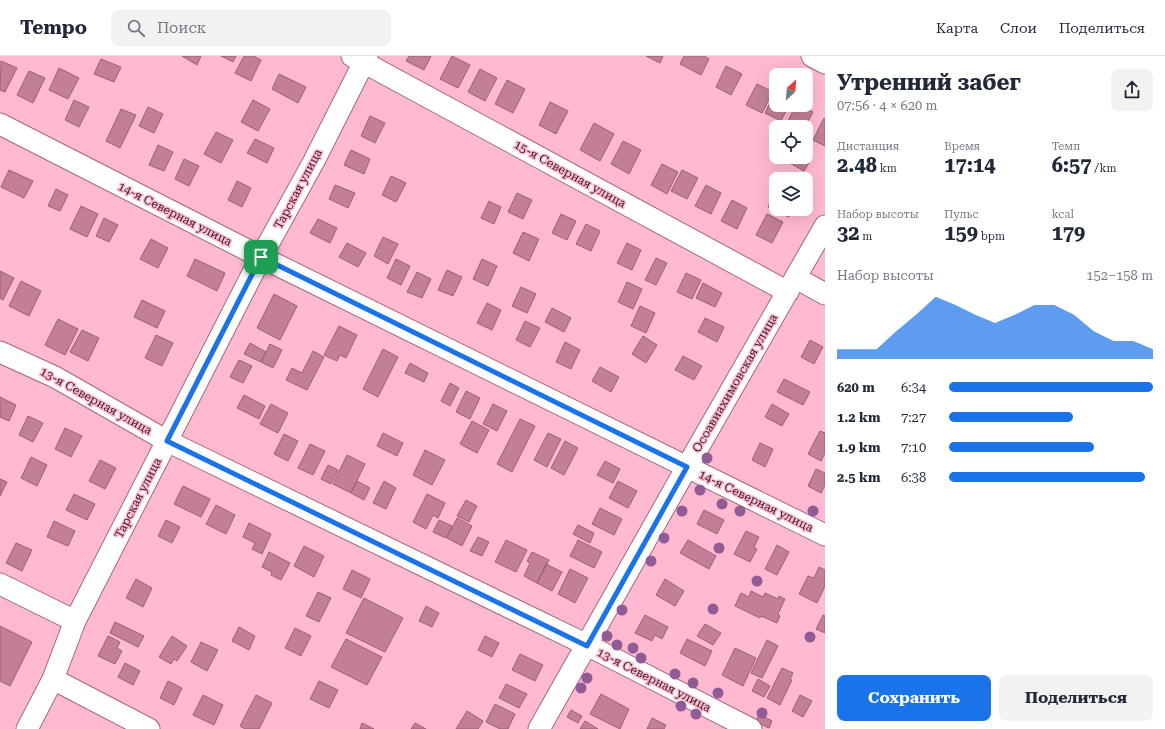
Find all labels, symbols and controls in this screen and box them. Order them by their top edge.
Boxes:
search box [111,10,391,46]
text: Tempo [20,16,87,39]
icon: search [125,17,147,39]
text: Поиск [157,19,206,37]
text: Карта [936,20,978,36]
text: Слои [1000,20,1037,36]
text: Поделиться [1059,20,1145,36]
north arrow [769,68,813,112]
map controls [769,68,813,216]
button: share [1111,69,1153,111]
text: Утренний забег [837,70,1021,95]
text: 07:56 · 4 × 620 m [837,98,937,113]
button: locate [769,120,813,164]
street label: 15-я Северная улица [512,137,629,211]
text: Дистанция [837,140,899,153]
text: Время [944,140,980,153]
text: Темп [1052,140,1080,153]
street label: Тарская улица [271,146,325,231]
text: 2.48 [837,153,877,177]
text: 17:14 [944,153,995,177]
text: 6:57 [1052,153,1092,177]
text: km [877,162,897,175]
text: /km [1092,162,1117,175]
button: layers [769,172,813,216]
street label: 14-я Северная улица [116,179,235,249]
text: Набор высоты [837,208,919,221]
text: Пульс [944,208,979,221]
text: kcal [1052,208,1074,221]
text: 32 [837,221,859,245]
text: 159 [944,221,978,245]
text: 179 [1052,221,1085,245]
text: m [859,230,872,243]
text: bpm [978,230,1005,243]
pin [244,240,278,274]
icon: arrive [250,246,272,268]
text: Набор высоты [837,268,934,283]
text: 152–158 m [1086,268,1153,283]
street label: Осоавиахимовская улица [690,311,781,455]
street label: 13-я Северная улица [38,364,155,438]
text: 620 m [837,380,875,395]
text: 6:34 [901,380,926,395]
text: 1.2 km [837,410,880,425]
text: 7:27 [901,410,926,425]
text: 1.9 km [837,440,880,455]
text: 7:10 [901,440,926,455]
street label: Тарская улица [112,455,165,541]
street label: 14-я Северная улица [696,467,816,535]
text: 2.5 km [837,470,880,485]
text: 6:38 [901,470,926,485]
street label: 13-я Северная улица [595,645,714,715]
button: Сохранить [837,675,991,721]
button: Поделиться [999,675,1153,721]

